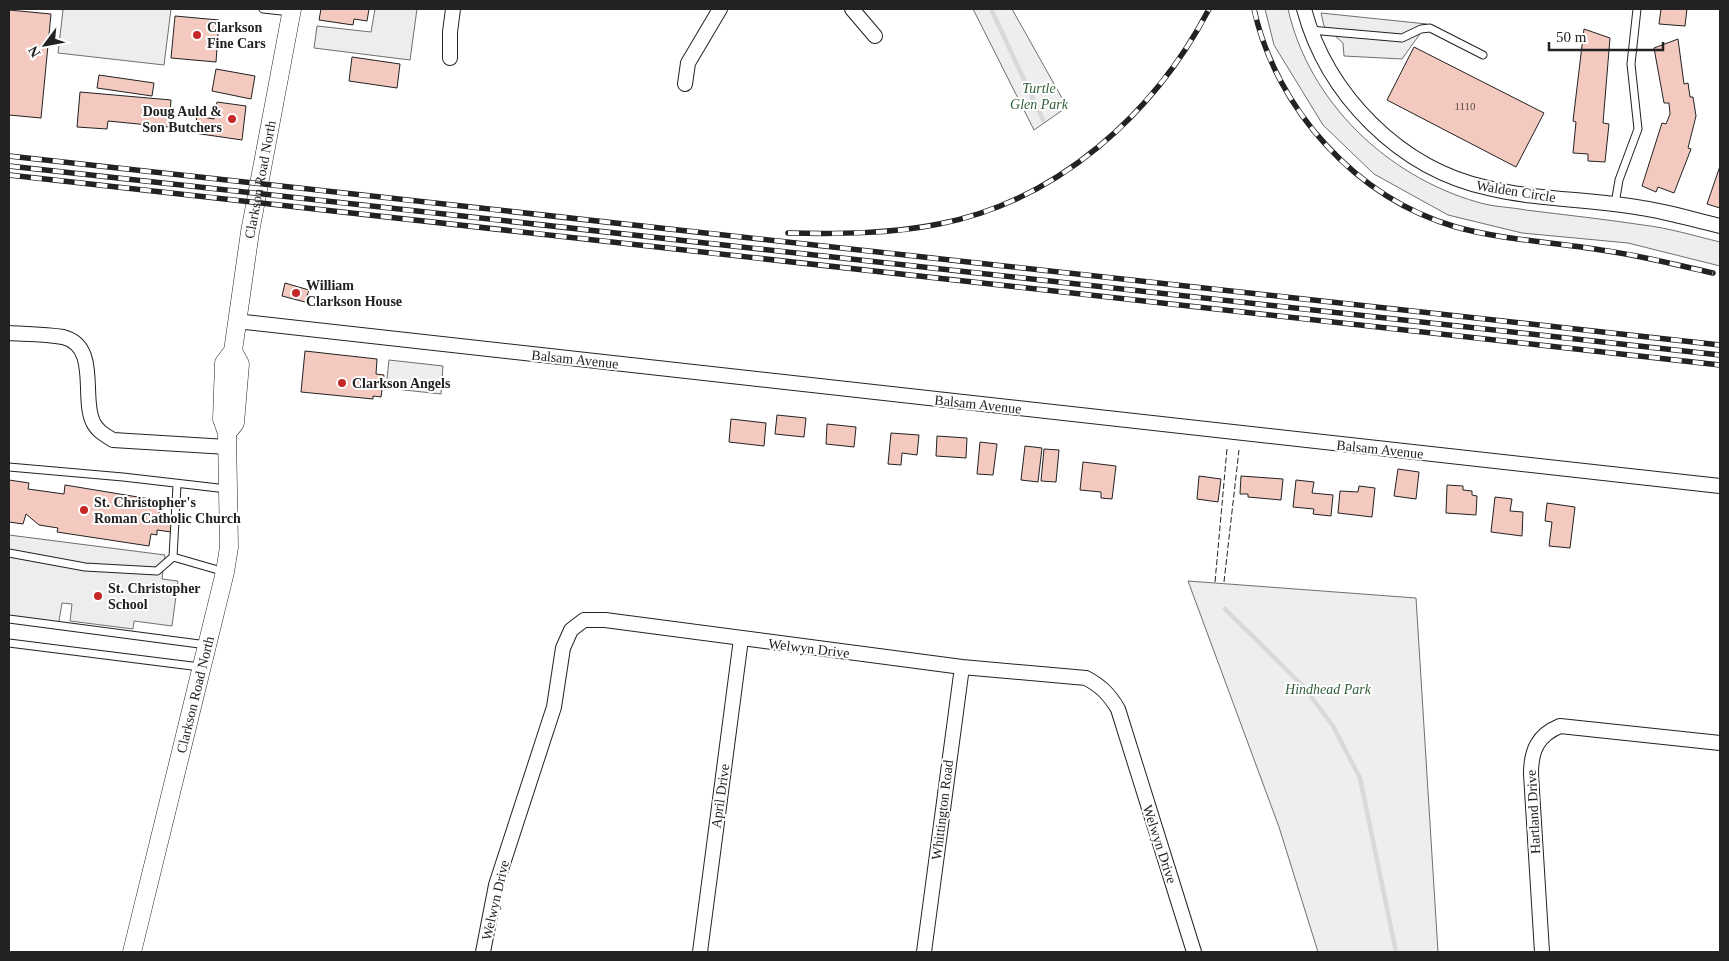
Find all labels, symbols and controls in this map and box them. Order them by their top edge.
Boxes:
north arrow [20,20,70,70]
place label: Clarkson Fine Cars [207,20,266,51]
scale bar [1549,20,1663,52]
marker: Clarkson Fine Cars [191,29,203,41]
text: 50 m [1556,29,1587,45]
text: N [25,43,43,60]
park label: Turtle Glen Park [1010,81,1069,112]
house number: 1110 [1454,100,1476,112]
place label: Doug Auld & Son Butchers [142,104,223,135]
marker: Doug Auld & Son Butchers [226,113,238,125]
street label: Clarkson Road North [242,119,279,240]
street label: Walden Circle [1475,178,1557,205]
place label: William Clarkson House [306,278,402,309]
marker: William Clarkson House [290,287,302,299]
street label: Balsam Avenue [531,347,619,372]
place label: Clarkson Angels [352,376,451,391]
marker: Clarkson Angels [336,377,348,389]
street label: Balsam Avenue [934,392,1022,417]
street label: Balsam Avenue [1336,437,1424,462]
place label: St. Christopher's Roman Catholic Church [94,495,241,526]
marker: St. Christopher's Roman Catholic Church [78,504,90,516]
place label: St. Christopher School [108,581,201,612]
marker: St. Christopher School [92,590,104,602]
street label: Clarkson Road North [174,635,217,755]
street label: Welwyn Drive [767,636,850,661]
park label: Hindhead Park [1284,682,1372,697]
street label: Whittington Road [929,759,956,861]
street label: April Drive [709,763,732,829]
street label: Hartland Drive [1524,769,1543,854]
street label: Welwyn Drive [1140,803,1179,885]
street label: Welwyn Drive [479,859,512,942]

